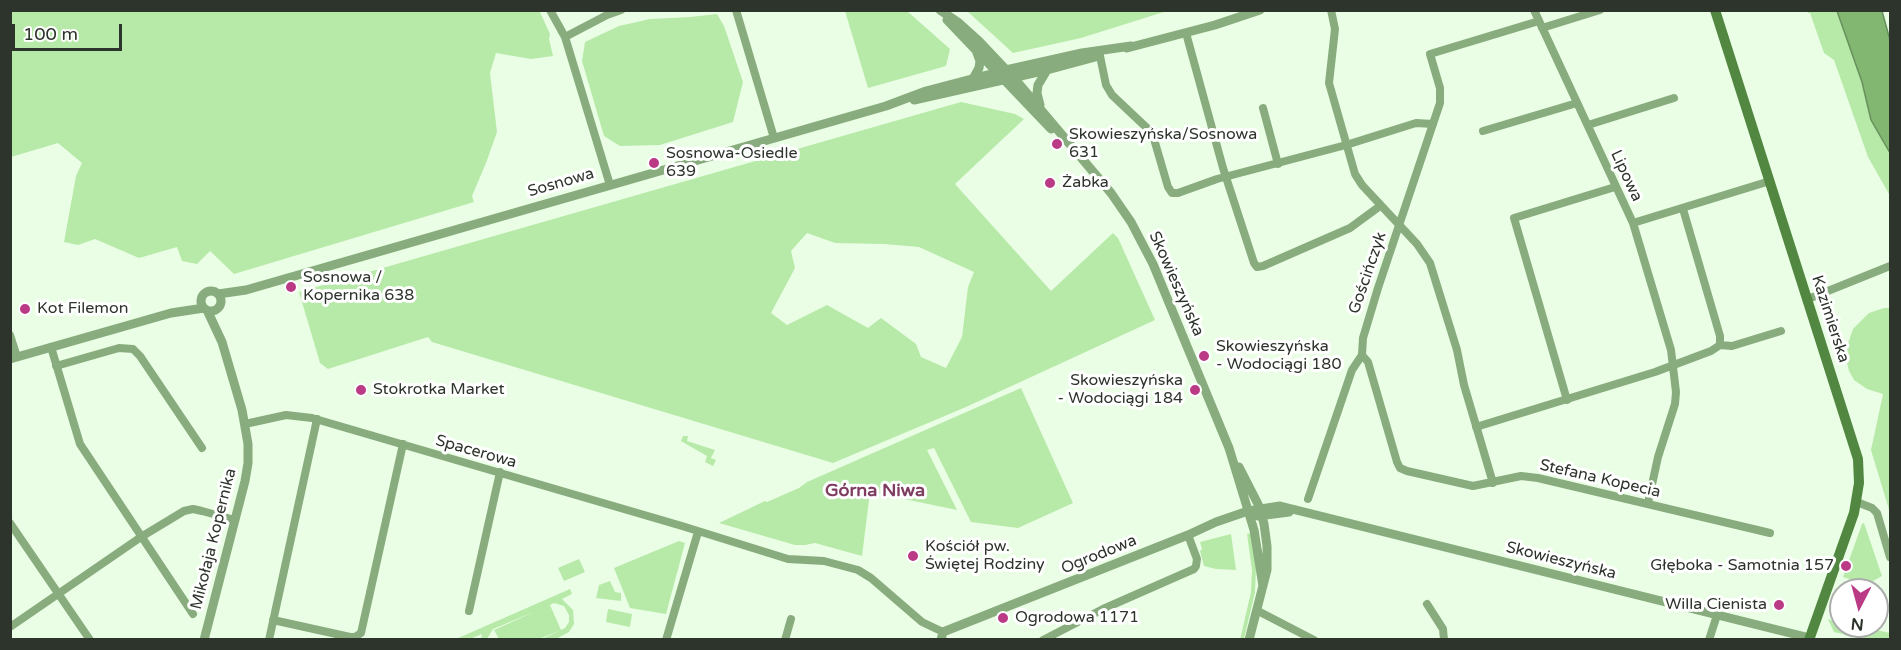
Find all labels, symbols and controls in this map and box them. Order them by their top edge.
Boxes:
scale bar [15,12,124,50]
text: 100 m [23,23,78,45]
place label: Skowieszyńska/Sosnowa 631 [1069,125,1257,163]
marker: Skowieszyńska/Sosnowa 631 [1050,137,1064,151]
place label: Sosnowa-Osiedle 639 [666,144,797,182]
street label: Lipowa [1606,147,1646,205]
marker: Sosnowa-Osiedle 639 [647,156,661,170]
street label: Sosnowa [526,164,596,202]
place label: Żabka [1062,173,1109,193]
marker: Żabka [1043,176,1057,190]
street label: Skowieszyńska [1144,229,1208,339]
street label: Gościńczyk [1345,229,1391,317]
place label: Sosnowa / Kopernika 638 [303,268,414,306]
street label: Kazimierska [1807,273,1853,365]
marker: Sosnowa / Kopernika 638 [284,280,298,294]
place label: Kot Filemon [37,299,128,319]
marker: Kot Filemon [18,302,32,316]
place label: Skowieszyńska - Wodociągi 180 [1216,337,1341,375]
marker: Skowieszyńska - Wodociągi 180 [1197,349,1211,363]
place label: Skowieszyńska - Wodociągi 184 [1058,371,1183,409]
place label: Stokrotka Market [373,380,505,400]
marker: Stokrotka Market [354,383,368,397]
marker: Skowieszyńska - Wodociągi 184 [1188,383,1202,397]
street label: Spacerowa [433,431,519,473]
street label: Stefana Kopecia [1538,456,1662,502]
street label: Mikołaja Kopernika [187,466,241,612]
district label: Górna Niwa [825,480,925,502]
street label: Ogrodowa [1058,531,1140,579]
place label: Kościół pw. Świętej Rodziny [925,537,1045,575]
street label: Skowieszyńska [1504,538,1618,584]
marker: Kościół pw. Świętej Rodziny [906,549,920,563]
place label: Głęboka - Samotnia 157 [1650,556,1834,576]
marker: Głęboka - Samotnia 157 [1839,559,1853,573]
north arrow [1829,578,1889,638]
place label: Willa Cienista [1665,595,1767,615]
marker: Willa Cienista [1772,598,1786,612]
place label: Ogrodowa 1171 [1015,608,1139,628]
marker: Ogrodowa 1171 [996,611,1010,625]
text: N [1850,613,1865,635]

